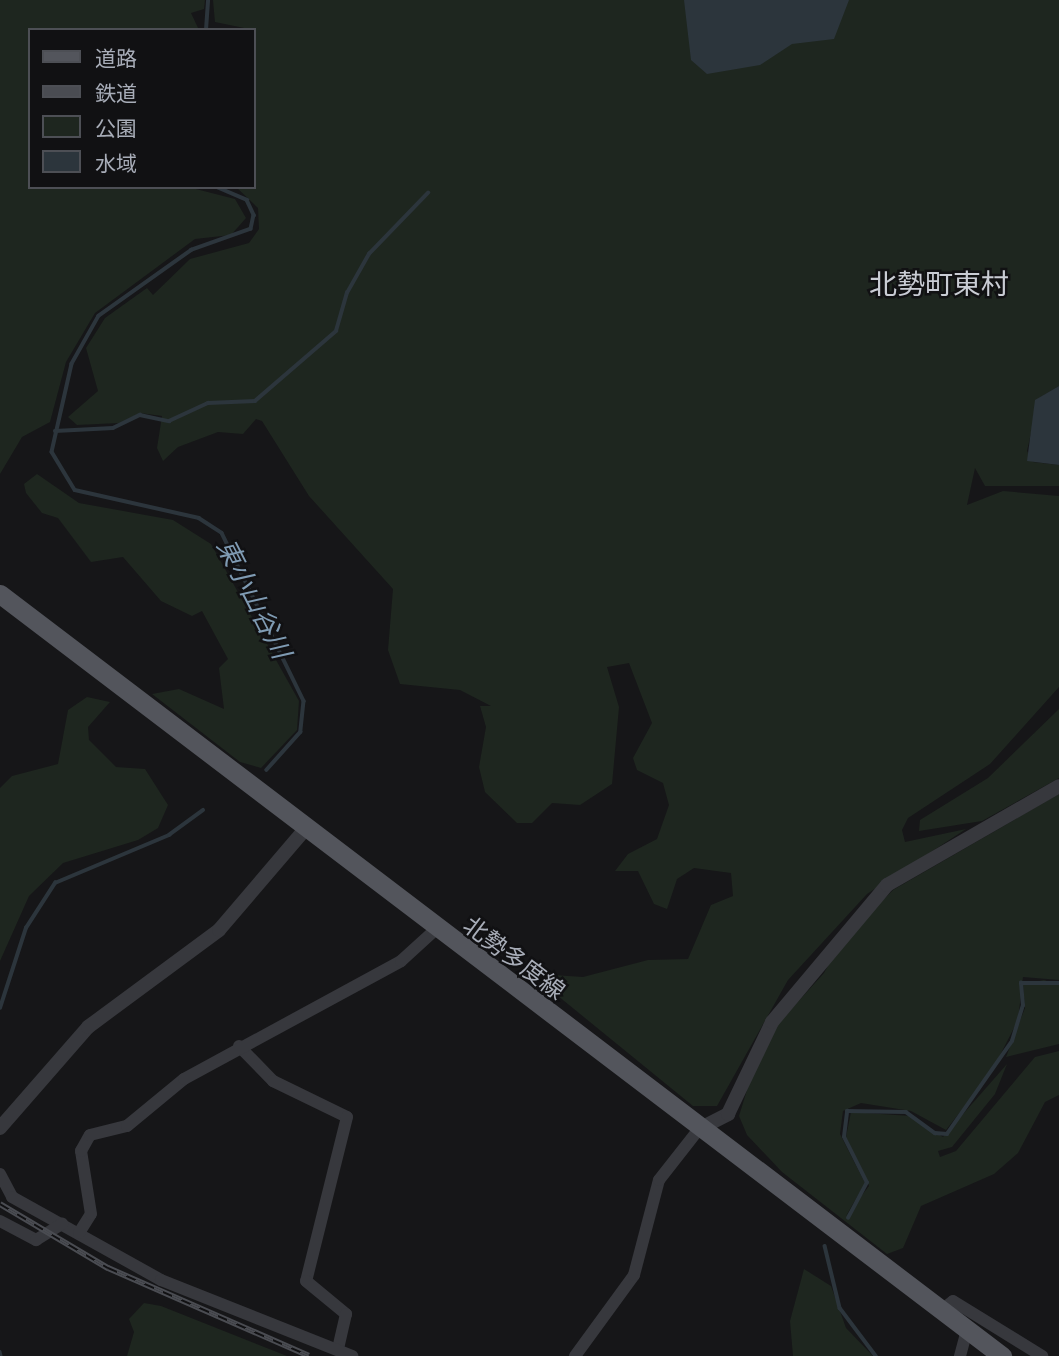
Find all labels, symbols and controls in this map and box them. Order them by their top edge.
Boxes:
legend [28,28,256,189]
text: 道路 [95,46,137,71]
text: 鉄道 [95,81,137,106]
text: 公園 [95,116,137,141]
text: 水域 [95,151,137,176]
district label: 北勢町東村 [869,267,1009,301]
water label: 東小山谷川 [210,534,296,664]
street label: 北勢多度線 [457,910,571,1006]

